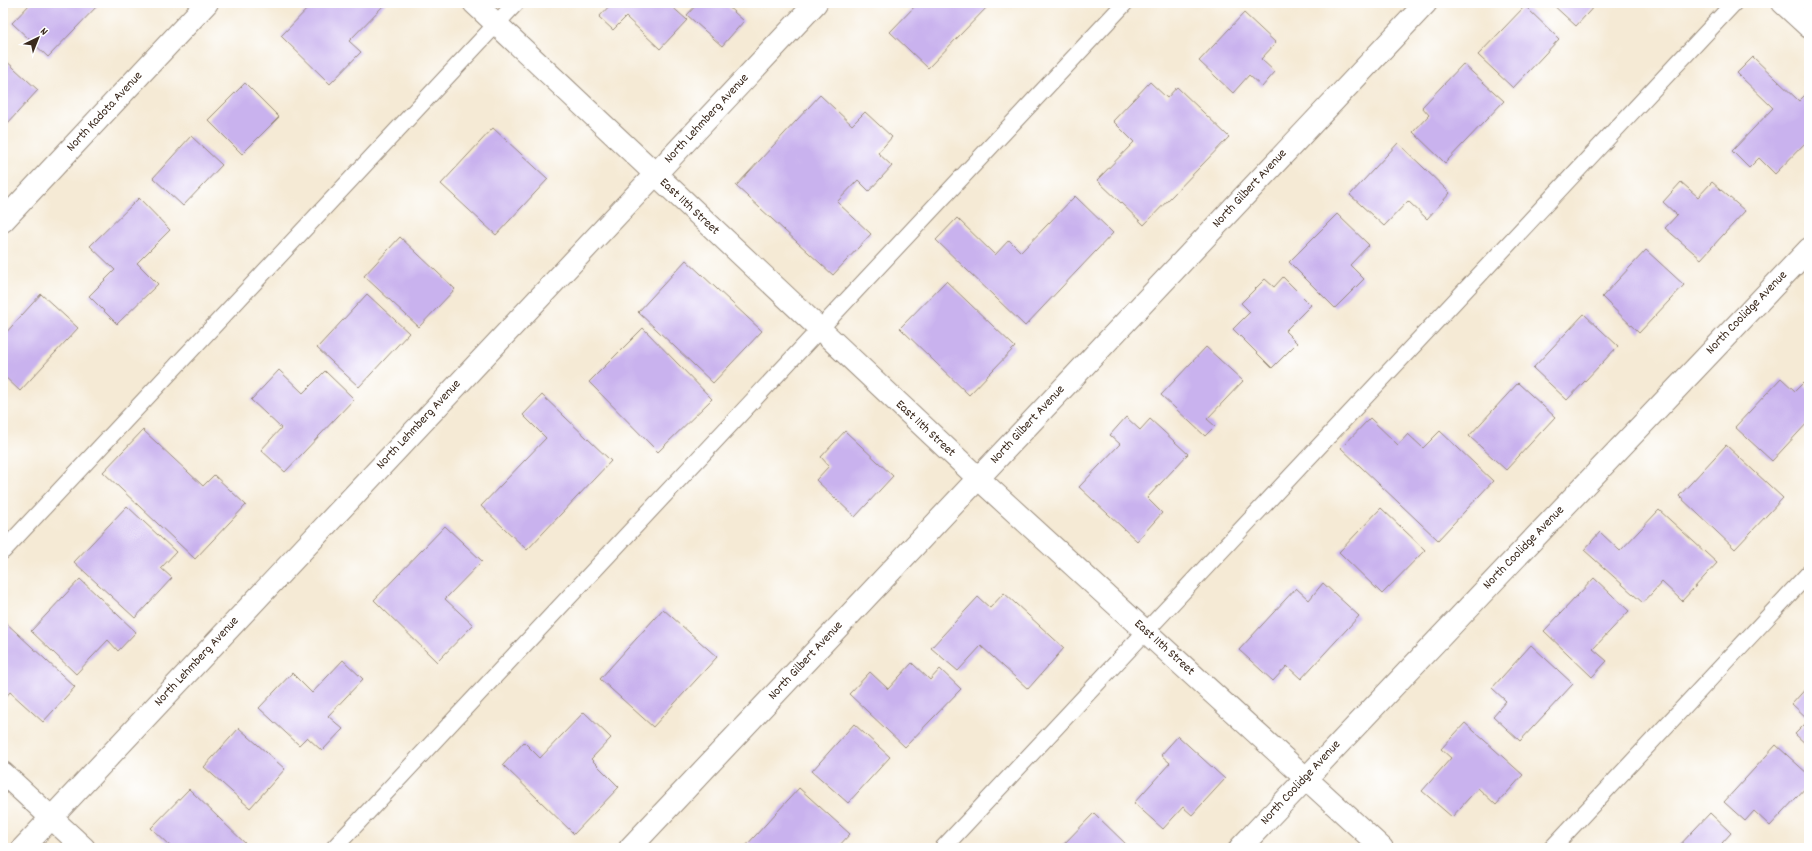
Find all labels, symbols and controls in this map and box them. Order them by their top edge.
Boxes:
north arrow [18,18,58,58]
text: N [36,24,51,40]
street label: North Kadota Avenue [63,67,148,157]
street label: North Lehmberg Avenue [660,69,754,168]
street label: North Gilbert Avenue [1208,145,1292,233]
street label: East 11th Street [655,174,724,240]
street label: North Coolidge Avenue [1702,267,1792,359]
street label: North Lehmberg Avenue [372,375,466,474]
street label: North Gilbert Avenue [986,381,1070,469]
street label: East 11th Street [891,396,960,462]
street label: North Coolidge Avenue [1479,502,1569,594]
street label: North Lehmberg Avenue [150,612,244,711]
street label: East 11th Street [1129,615,1199,681]
street label: North Gilbert Avenue [764,617,848,705]
street label: North Coolidge Avenue [1256,736,1346,830]

